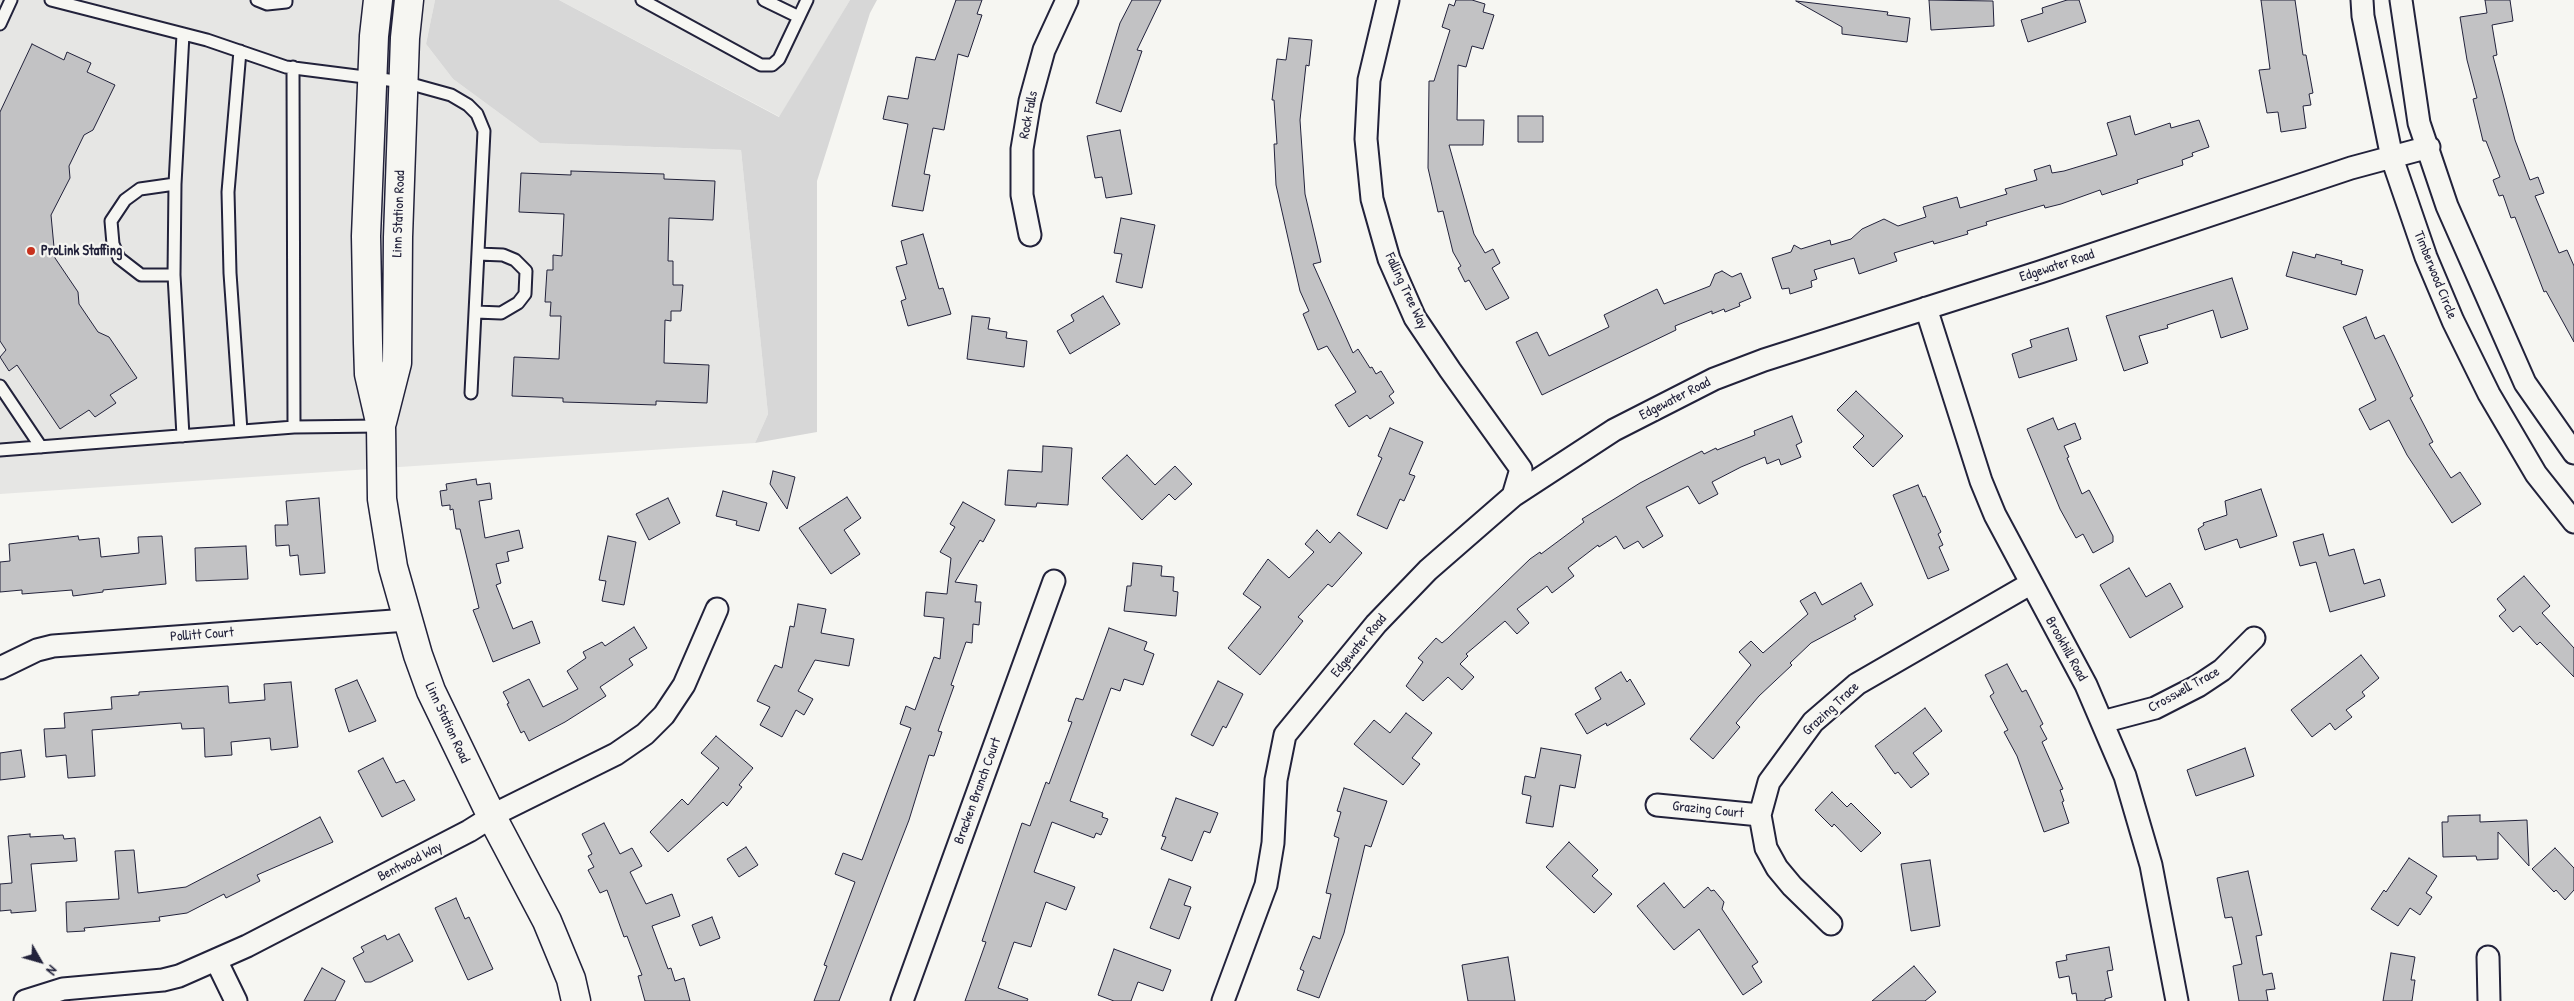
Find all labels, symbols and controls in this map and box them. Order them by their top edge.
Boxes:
street label: Rock Falls [1016,90,1042,140]
street label: Linn Station Road [389,170,409,258]
street label: Timberwood Circle [2410,229,2460,321]
place label: ProLink Staffing [41,243,122,259]
marker: ProLink Staffing [25,245,37,257]
street label: Edgewater Road [2018,246,2096,286]
street label: Falling Tree Way [1381,250,1431,332]
street label: Edgewater Road [1637,374,1713,424]
street label: Edgewater Road [1328,611,1390,681]
street label: Brookhill Road [2041,614,2091,684]
street label: Pollitt Court [170,624,234,646]
street label: Crosswell Trace [2145,663,2223,717]
street label: Grazing Trace [1799,679,1863,739]
street label: Linn Station Road [421,680,473,766]
street label: Bracken Branch Court [951,735,1005,847]
street label: Grazing Court [1672,798,1744,822]
street label: Bentwood Way [375,839,445,885]
north arrow [15,936,65,986]
text: N [42,962,62,979]

